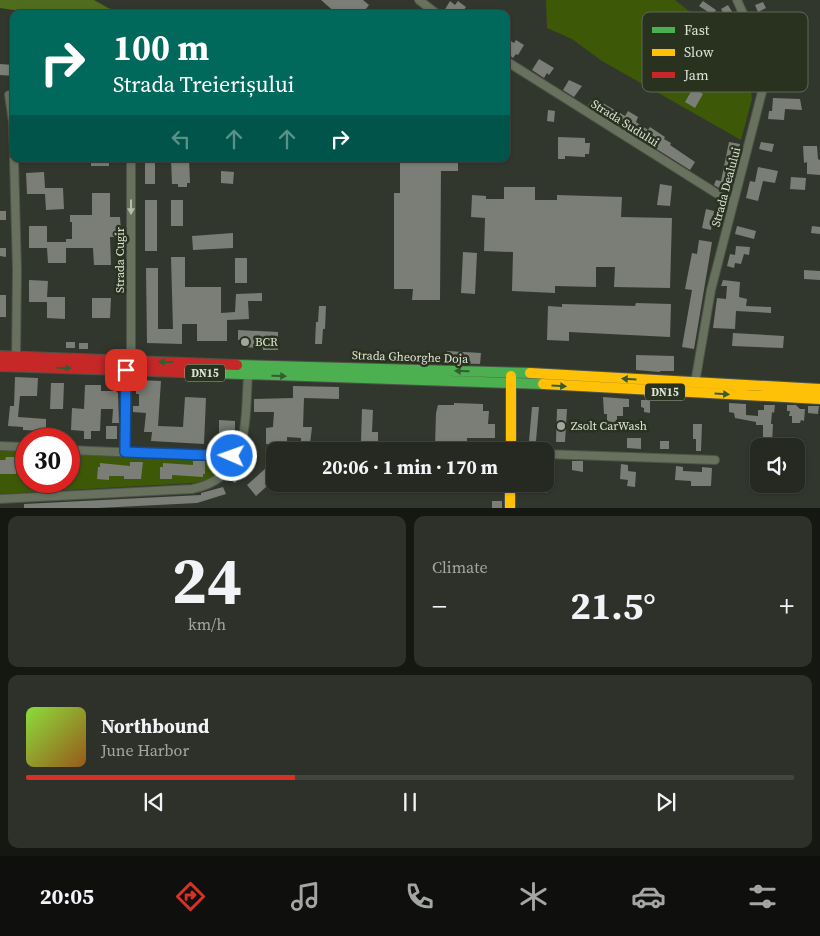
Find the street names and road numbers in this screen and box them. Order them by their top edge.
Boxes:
street label: Strada Sudului [588,96,662,150]
street label: Strada Dealului [708,145,744,229]
street label: Strada Cugir [112,227,128,293]
street label: Strada Gheorghe Doja [352,347,469,367]
road number: DN15 [185,364,225,382]
road number: DN15 [645,384,685,401]

